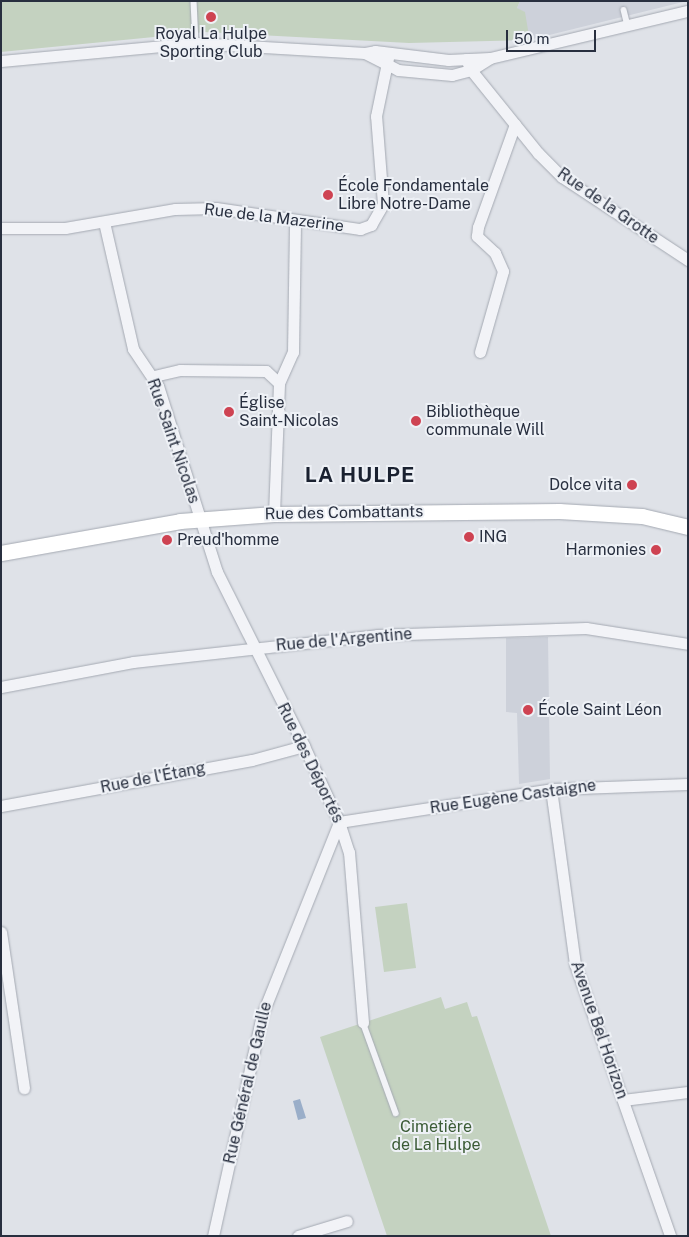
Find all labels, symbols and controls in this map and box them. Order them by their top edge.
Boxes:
marker: Royal La Hulpe Sporting Club [205,11,217,23]
scale bar [509,20,599,52]
place label: Royal La Hulpe Sporting Club [155,24,267,62]
text: 50 m [514,30,549,47]
street label: Rue de la Grotte [553,164,663,248]
place label: École Fondamentale Libre Notre-Dame [338,176,489,214]
marker: École Fondamentale Libre Notre-Dame [322,189,334,201]
street label: Rue de la Mazerine [203,200,345,236]
street label: Rue Saint Nicolas [143,376,203,506]
place label: Église Saint-Nicolas [239,393,339,431]
place label: Bibliothèque communale Will [426,402,545,440]
marker: Église Saint-Nicolas [223,406,235,418]
marker: Bibliothèque communale Will [410,415,422,427]
district label: LA HULPE [304,462,416,488]
place label: Dolce vita [549,475,622,495]
marker: Dolce vita [626,479,638,491]
street label: Rue des Combattants [264,502,424,524]
place label: ING [479,527,507,547]
place label: Preud'homme [177,530,279,550]
marker: ING [463,531,475,543]
marker: Preud'homme [161,534,173,546]
place label: Harmonies [566,540,646,560]
marker: Harmonies [650,544,662,556]
street label: Rue de l'Argentine [275,624,413,656]
street label: Rue des Déportés [273,700,347,826]
place label: École Saint Léon [538,700,662,720]
marker: École Saint Léon [522,704,534,716]
street label: Rue de l'Étang [99,758,207,798]
street label: Rue Eugène Castaigne [429,776,597,818]
street label: Avenue Bel Horizon [566,958,632,1102]
street label: Rue Général de Gaulle [220,1000,276,1166]
park label: Cimetière de La Hulpe [391,1117,481,1155]

